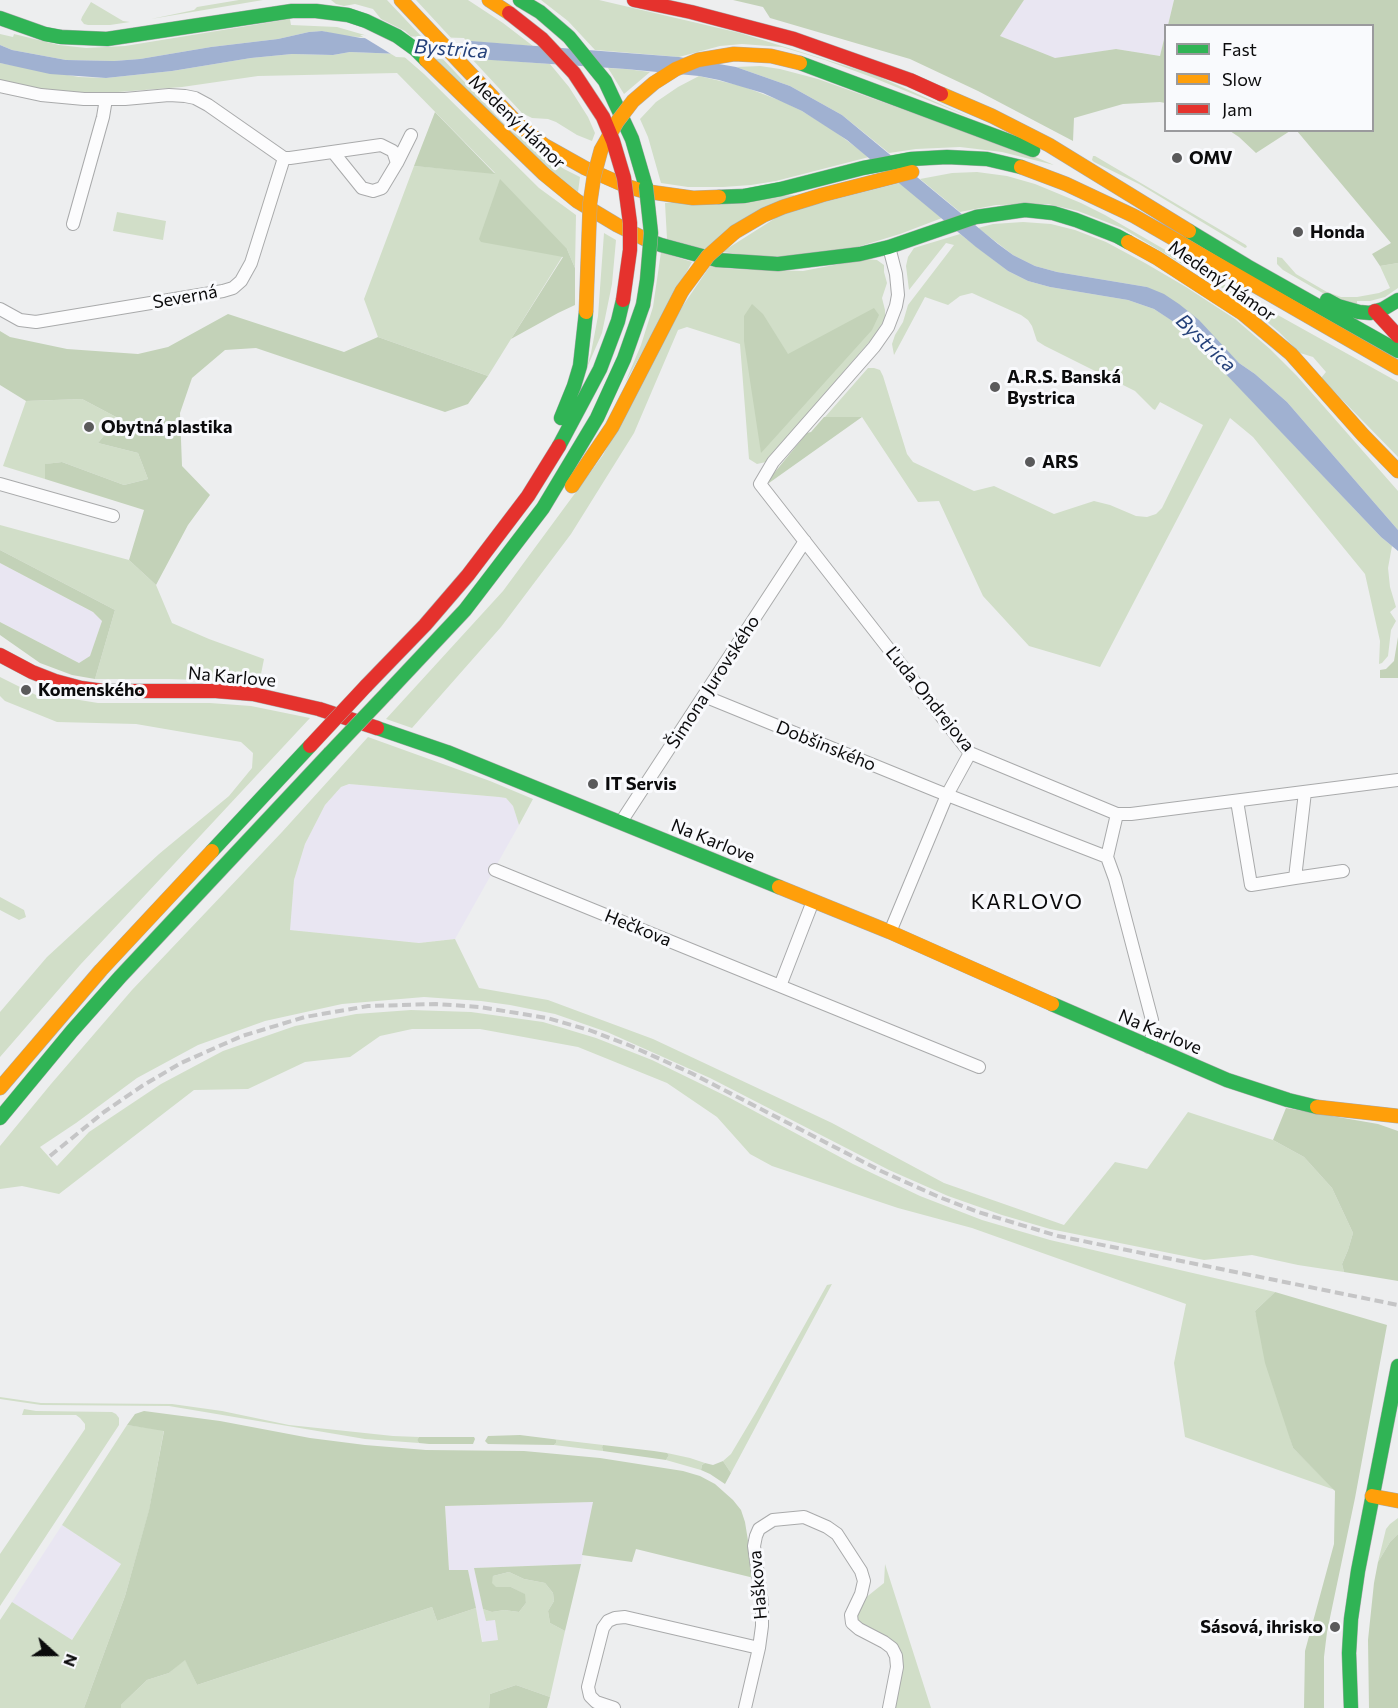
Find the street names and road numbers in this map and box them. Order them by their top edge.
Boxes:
street label: Medený Hámor [464,70,570,174]
street label: Medený Hámor [1164,236,1280,326]
street label: Severná [151,281,219,313]
street label: Šimona Jurovského [662,611,764,753]
street label: Ľuda Ondrejova [881,642,979,756]
street label: Na Karlove [187,662,277,692]
street label: Dobšinského [773,716,879,776]
street label: Na Karlove [668,814,758,868]
street label: Hečkova [601,905,675,951]
street label: Na Karlove [1115,1005,1205,1059]
street label: Haškova [744,1550,772,1620]

